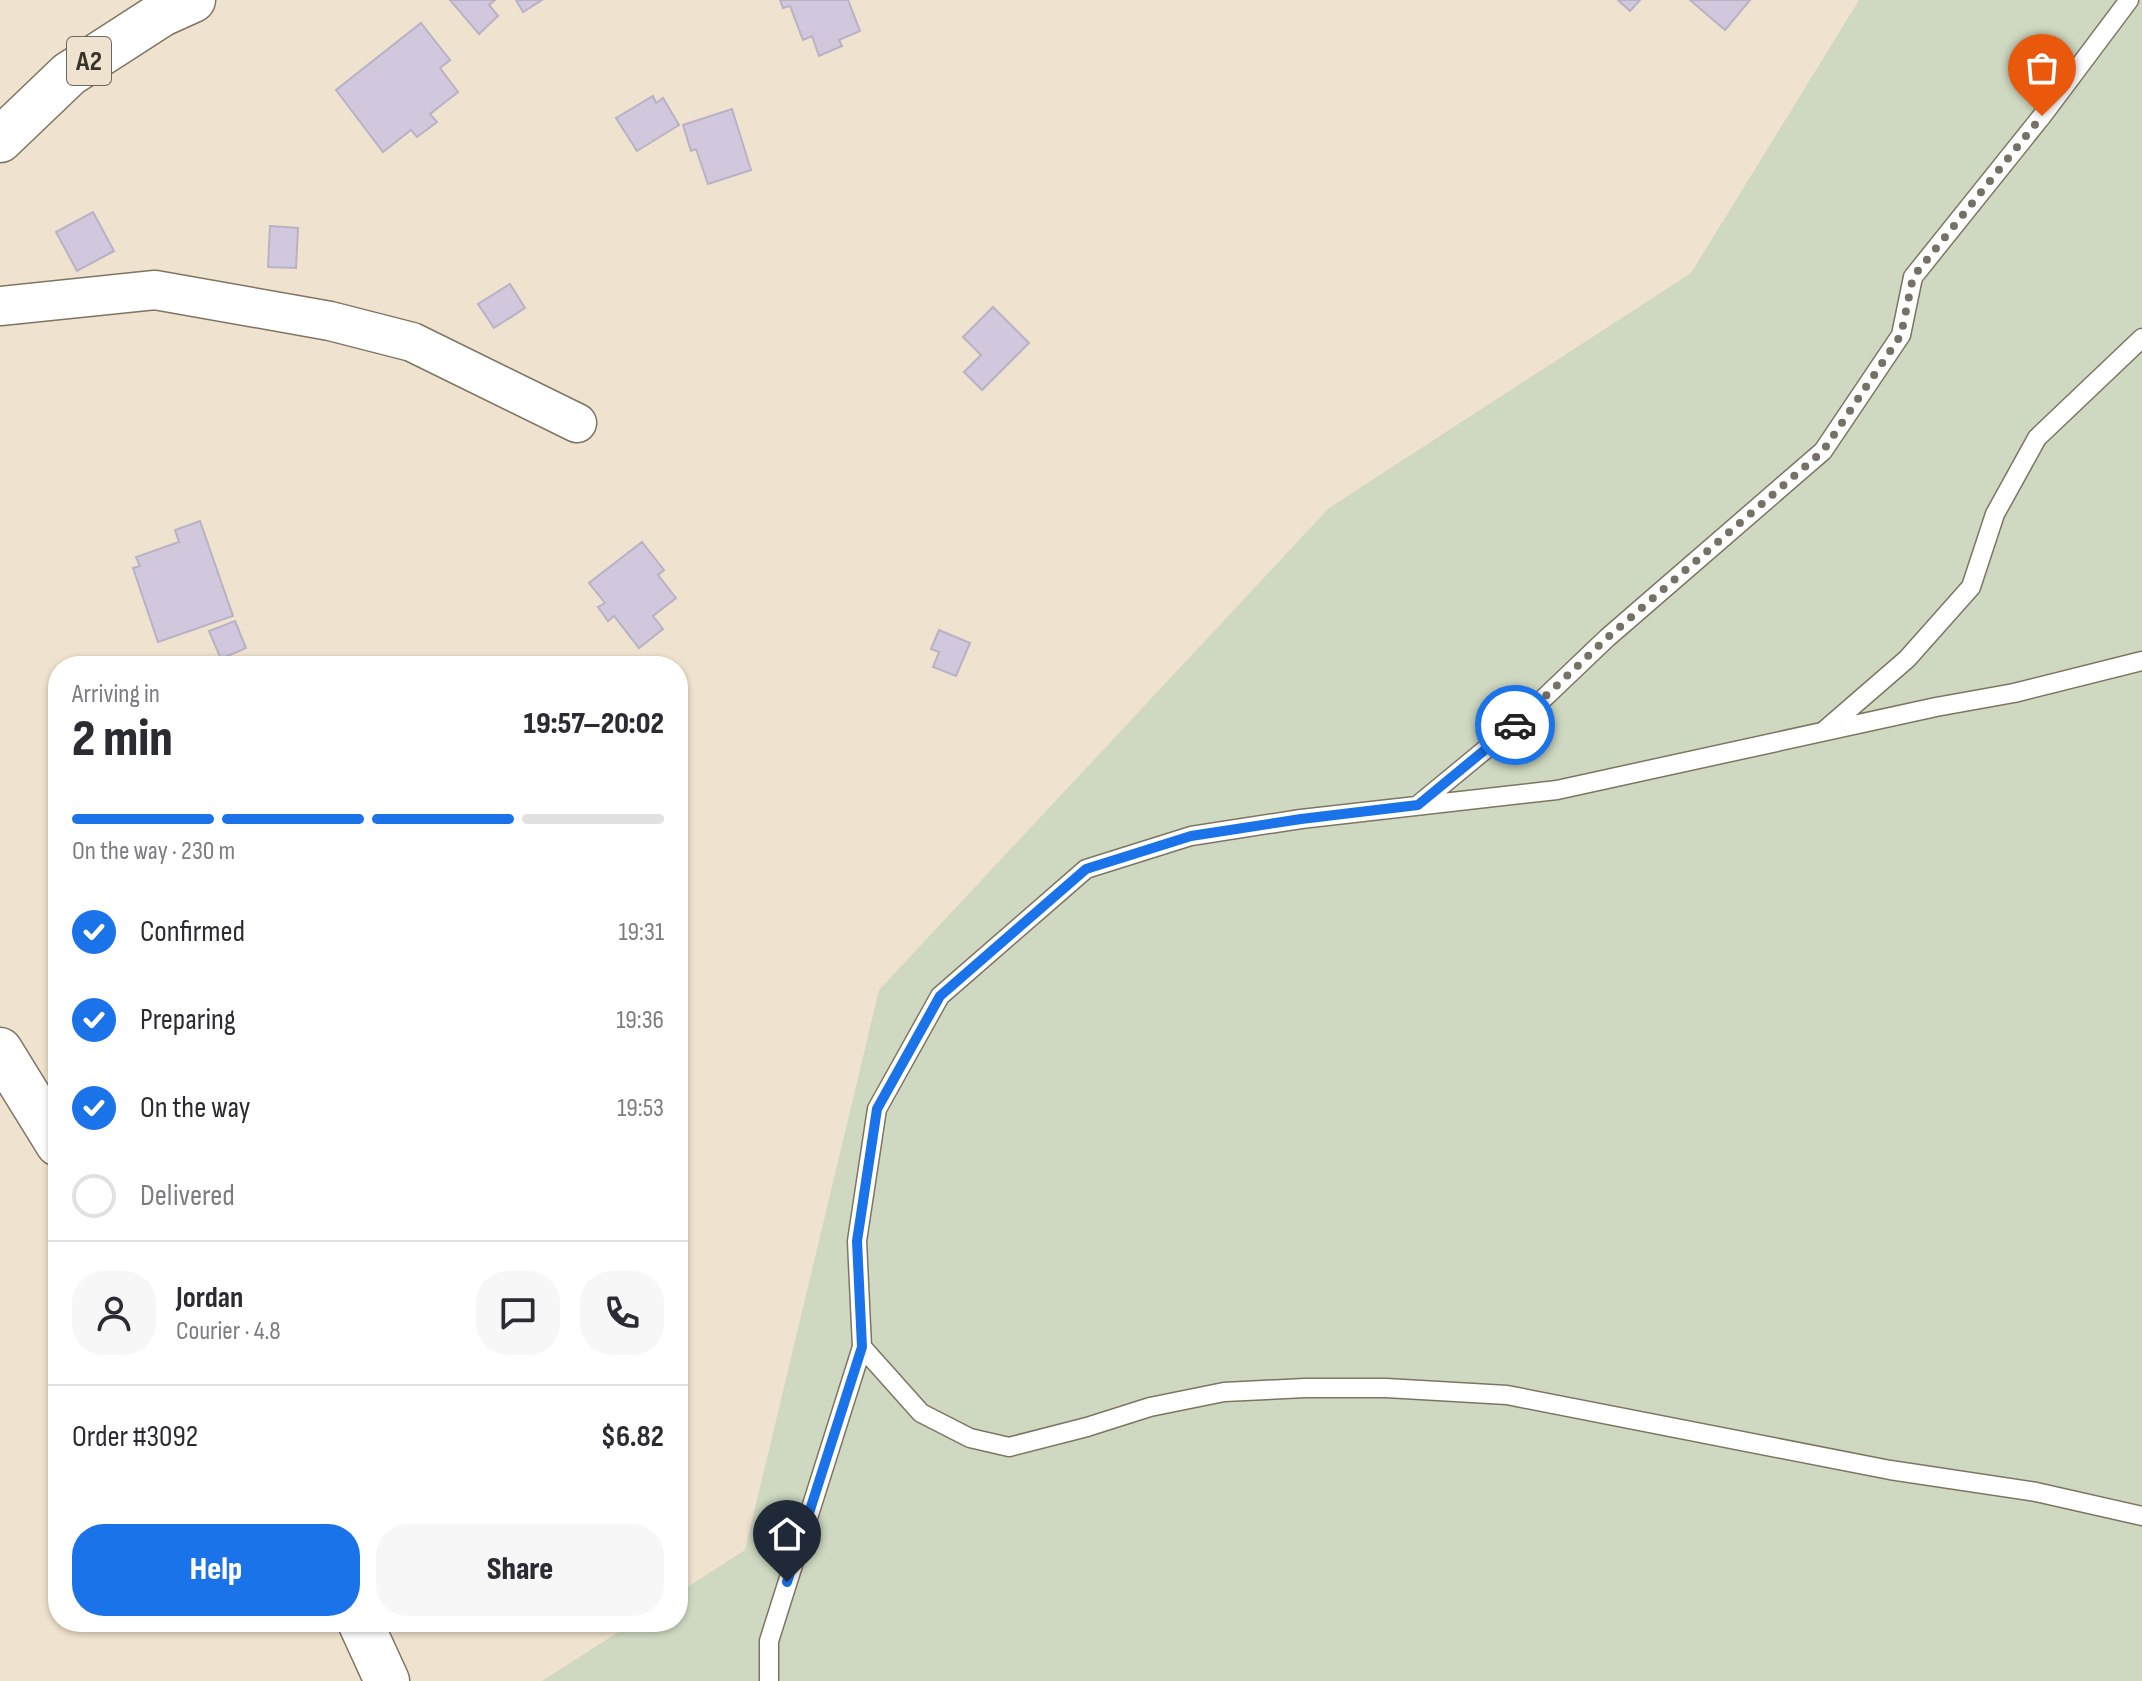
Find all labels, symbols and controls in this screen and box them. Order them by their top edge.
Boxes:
pin [2008,34,2076,116]
road number: A2 [67,37,111,85]
icon: bag [2020,46,2064,90]
text: Arriving in [72,679,160,710]
courier [1475,685,1555,765]
icon: car [1493,703,1537,747]
text: 19:57–20:02 [524,706,664,742]
text: 2 min [72,708,173,771]
text: On the way · 230 m [72,836,235,867]
icon: check [72,910,116,954]
text: Confirmed [140,914,245,950]
text: 19:31 [618,917,664,948]
icon: check [72,998,116,1042]
text: Preparing [140,1002,236,1038]
text: 19:36 [616,1005,664,1036]
icon: check [72,1086,116,1130]
text: On the way [140,1090,250,1126]
text: 19:53 [617,1093,664,1124]
text: Delivered [140,1178,235,1214]
button: person [72,1271,156,1355]
button: chat [476,1271,560,1355]
button: phone [580,1271,664,1355]
text: Jordan [176,1280,243,1316]
text: Courier · 4.8 [176,1316,281,1347]
text: Order #3092 [72,1419,198,1455]
text: $6.82 [601,1419,664,1455]
pin [753,1500,821,1582]
icon: home [765,1512,809,1556]
button: Help [72,1524,360,1616]
button: Share [376,1524,664,1616]

